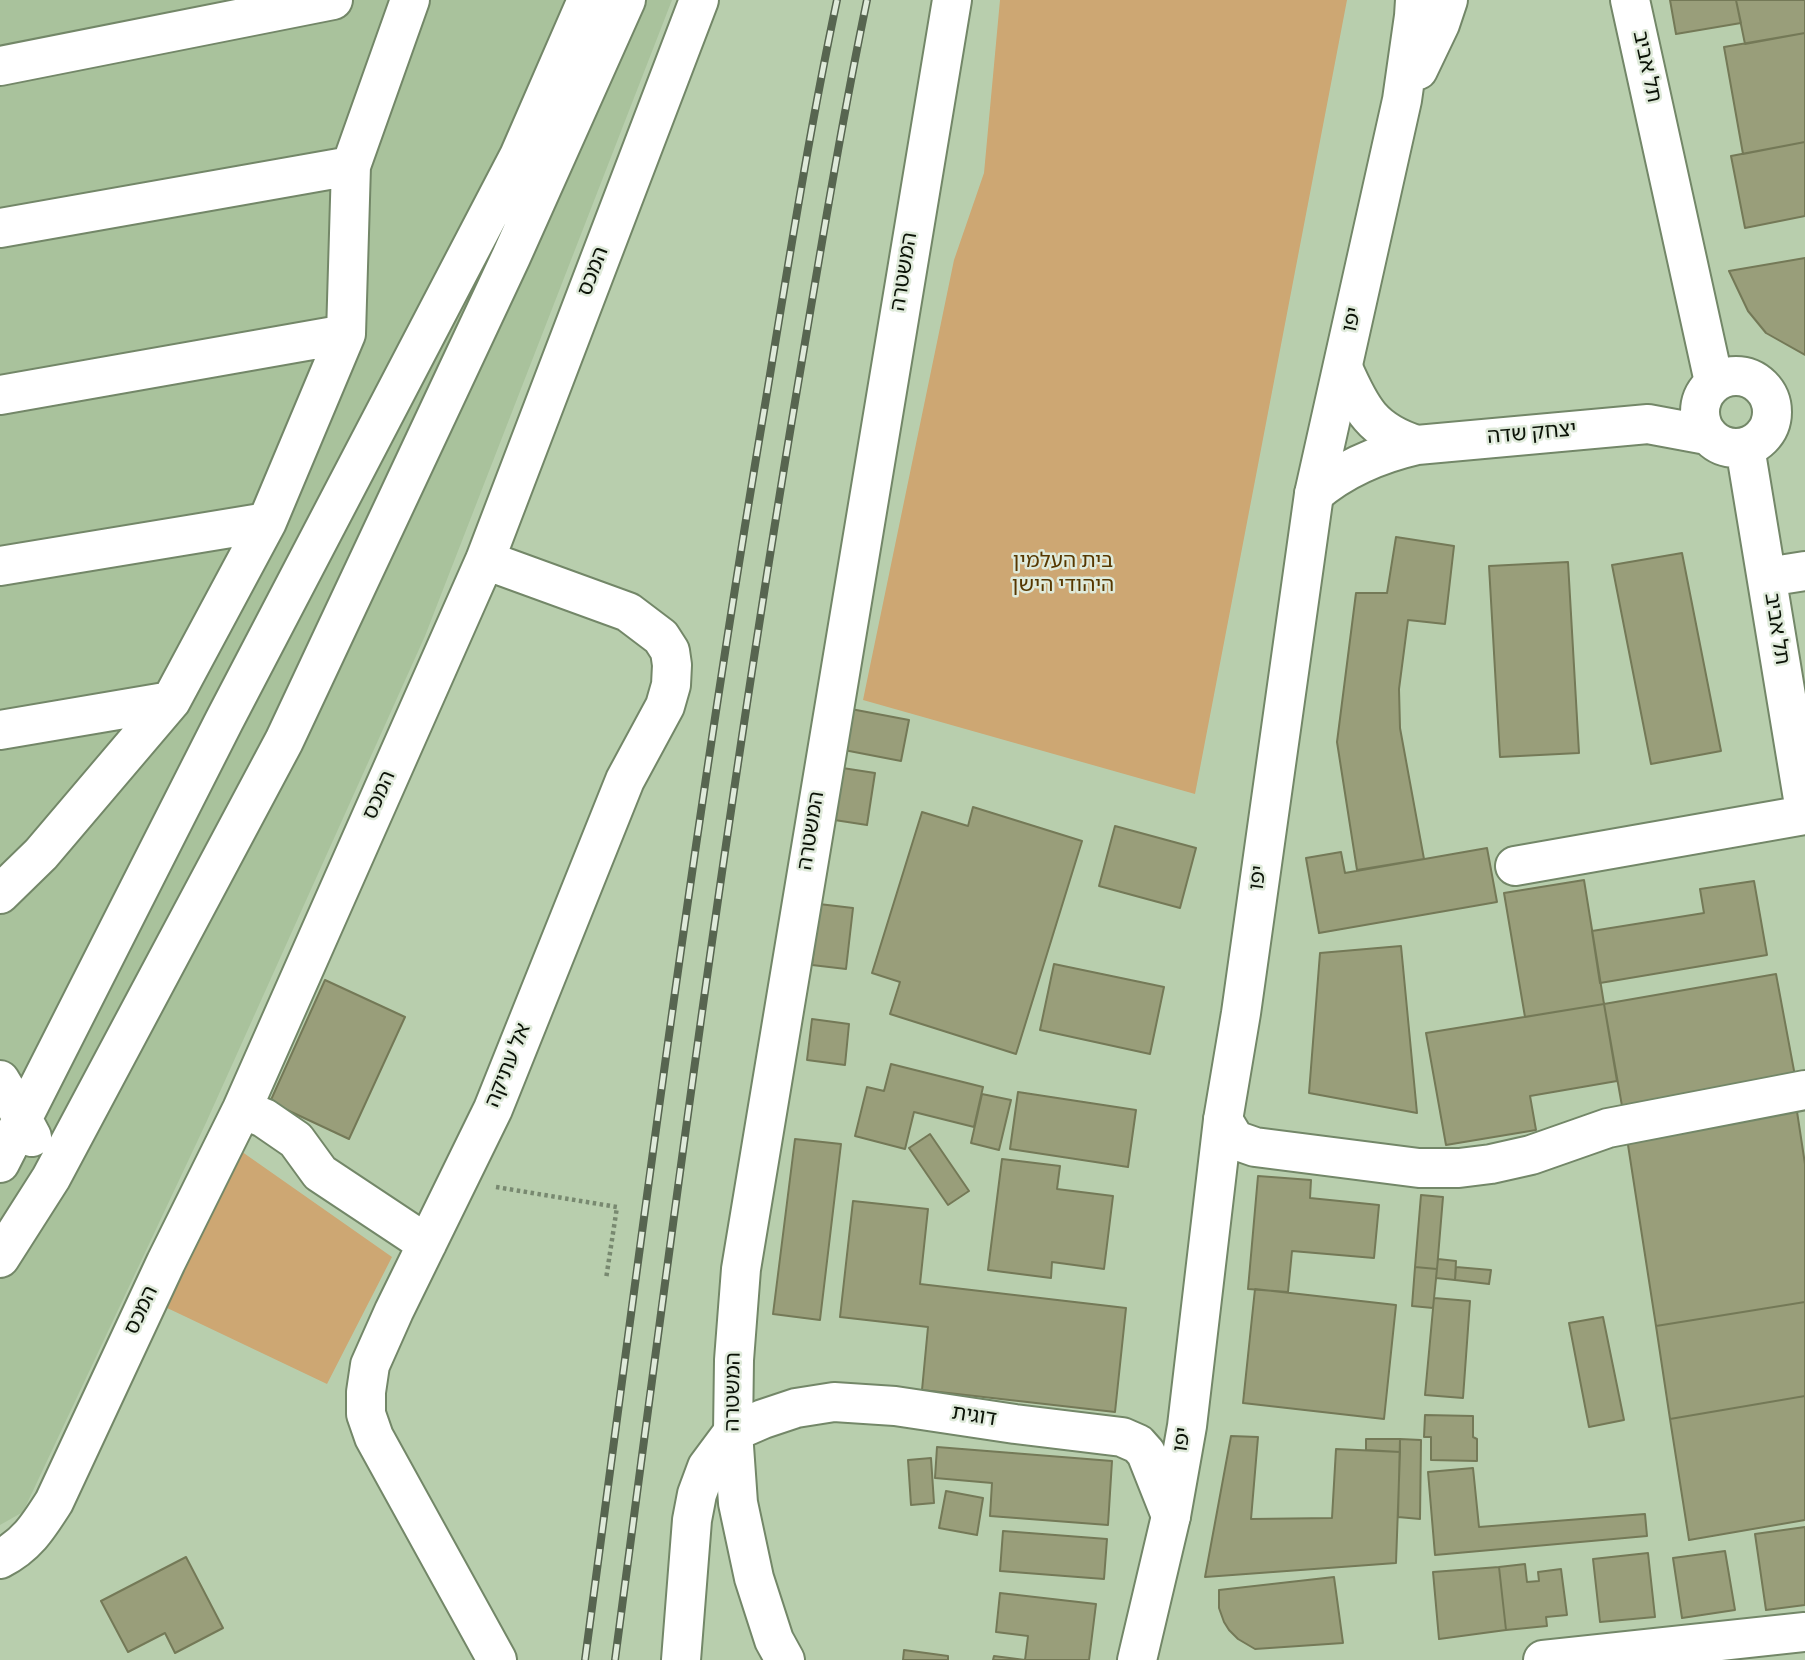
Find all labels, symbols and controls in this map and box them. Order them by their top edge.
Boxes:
street label: תל אביב [1625,29,1665,105]
street label: המשטרה [887,231,925,313]
street label: המכס [574,244,616,300]
street label: יפו [1339,305,1369,335]
street label: יצחק שדה [1486,419,1578,451]
park label: בית העלמין היהודי הישן [1012,550,1114,600]
street label: תל אביב [1757,591,1793,667]
street label: המכס [359,768,403,824]
street label: המשטרה [794,790,832,872]
street label: יפו [1246,864,1274,892]
street label: אל עתיקה [482,1020,538,1112]
street label: המכס [121,1283,165,1339]
street label: המשטרה [722,1352,748,1432]
street label: דוגית [950,1402,998,1434]
street label: יפו [1170,1426,1198,1454]

